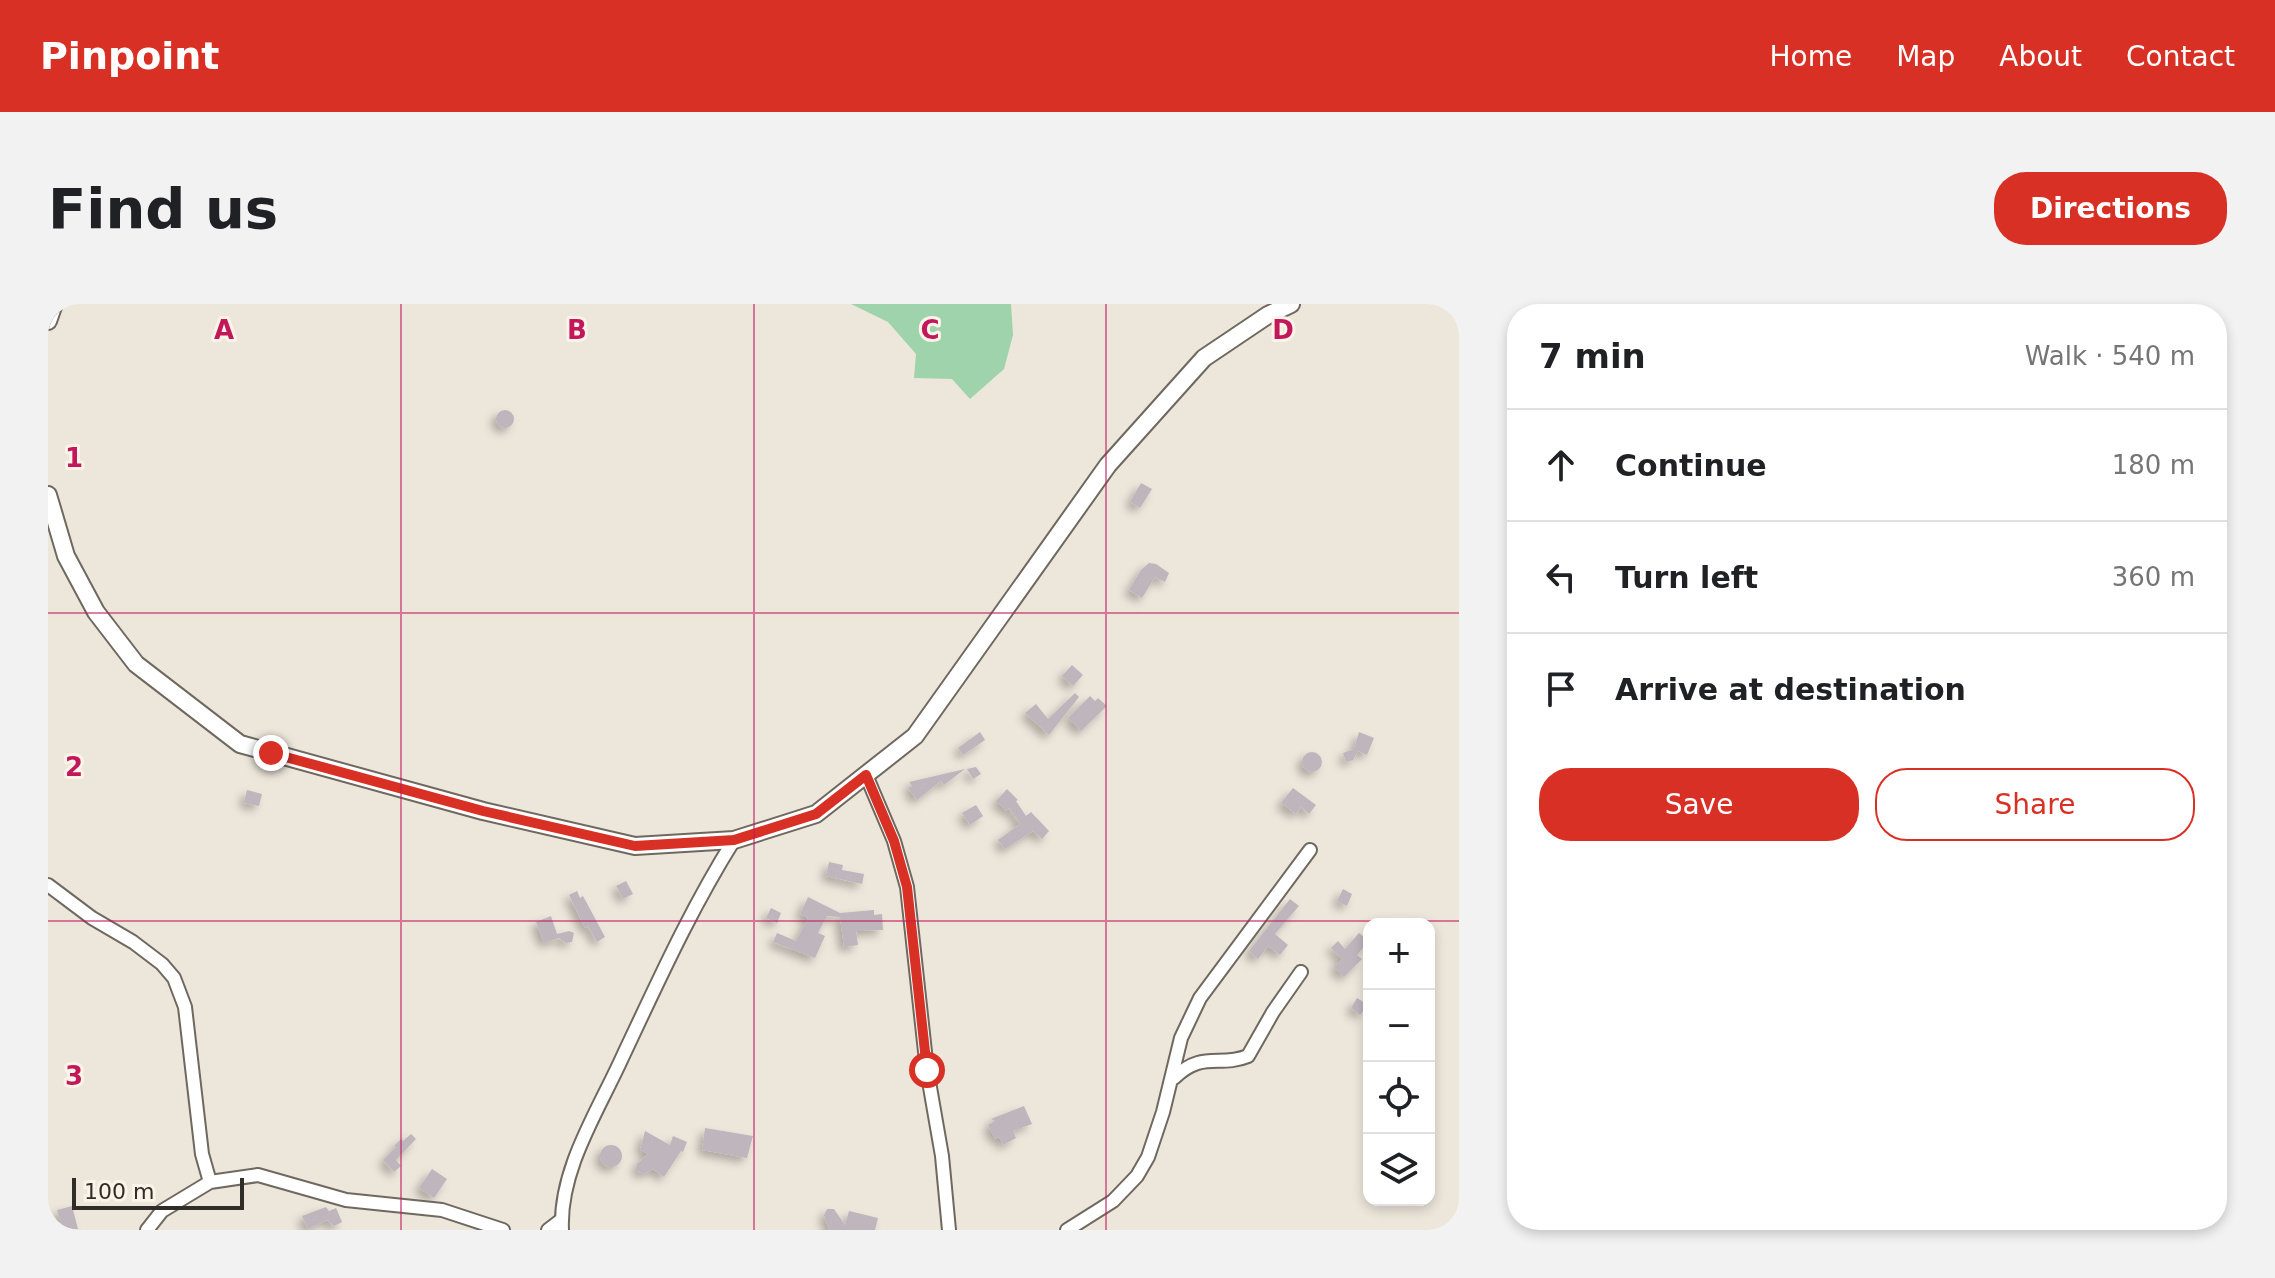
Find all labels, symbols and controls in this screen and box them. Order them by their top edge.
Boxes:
text: Pinpoint [40,34,219,78]
text: Home [1769,40,1852,73]
text: Map [1896,40,1955,73]
text: About [1999,40,2082,73]
text: Contact [2126,40,2235,73]
button: Directions [1994,172,2227,245]
text: Find us [48,176,278,241]
text: A [214,315,234,345]
text: B [567,315,587,345]
text: C [920,315,940,345]
text: D [1272,315,1294,345]
text: 7 min [1539,336,1646,376]
text: Walk · 540 m [2025,341,2195,371]
text: 1 [65,443,83,473]
icon: ahead [1539,443,1583,487]
text: Continue [1615,448,1767,483]
text: 180 m [2112,450,2195,480]
icon: left [1539,555,1583,599]
text: Turn left [1615,560,1758,595]
text: 360 m [2112,562,2195,592]
icon: arrive [1539,667,1583,711]
text: Arrive at destination [1615,672,1966,707]
route end [253,735,289,771]
text: 2 [65,752,83,782]
button: Save [1539,768,1859,841]
button: Share [1875,768,2195,841]
map controls [1363,918,1435,1206]
button: + [1363,918,1435,990]
button: − [1363,990,1435,1062]
route start [909,1052,945,1088]
text: 3 [65,1061,83,1091]
button: locate [1363,1062,1435,1134]
button: layers [1363,1134,1435,1206]
scale bar [72,1174,244,1210]
text: 100 m [84,1179,154,1204]

